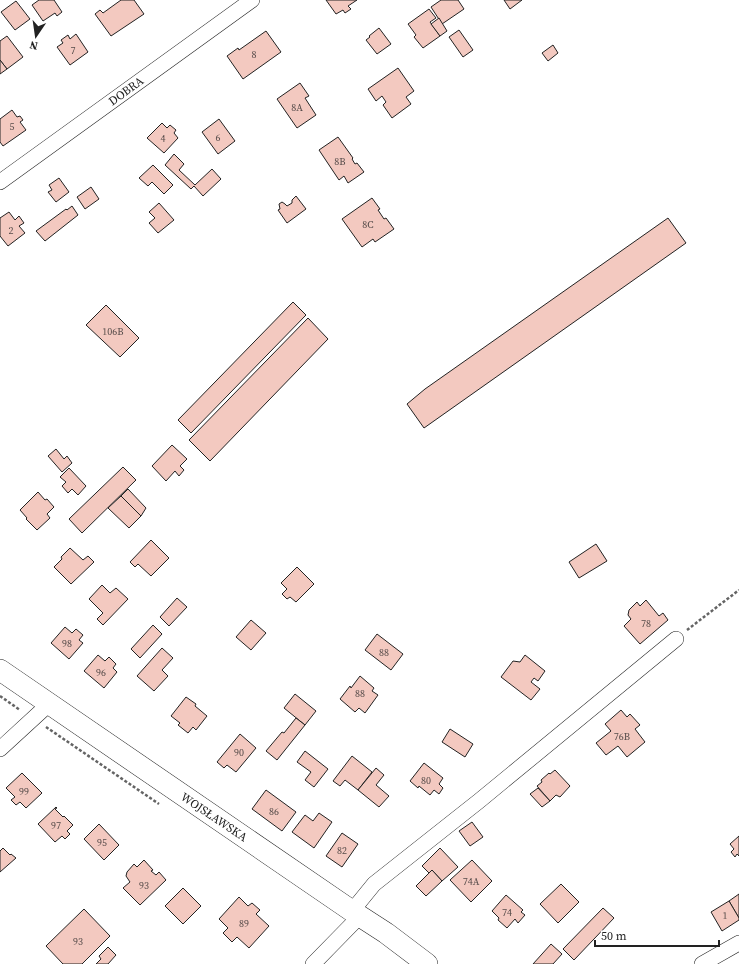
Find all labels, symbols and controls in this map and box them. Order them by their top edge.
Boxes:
north arrow [16,16,56,56]
text: N [28,37,39,53]
house number: 7 [71,44,76,57]
house number: 8 [252,48,257,61]
street label: DOBRA [105,73,147,109]
house number: 8A [291,101,303,114]
house number: 5 [10,120,15,133]
house number: 6 [216,131,221,144]
house number: 4 [161,132,166,145]
house number: 8B [334,155,346,168]
house number: 8C [362,218,374,231]
house number: 2 [9,224,14,237]
house number: 106B [102,325,124,338]
house number: 78 [641,617,651,630]
house number: 98 [62,637,72,650]
house number: 88 [379,646,389,659]
house number: 96 [96,666,106,679]
house number: 88 [355,687,365,700]
house number: 76B [614,730,630,743]
house number: 90 [234,746,244,759]
house number: 80 [421,774,431,787]
house number: 99 [19,785,29,798]
street label: WOJSŁAWSKA [178,789,250,845]
house number: 86 [269,805,279,818]
house number: 97 [51,819,61,832]
house number: 95 [97,836,107,849]
house number: 82 [337,844,347,857]
house number: 74A [463,875,480,888]
house number: 93 [139,879,149,892]
house number: 74 [502,906,512,919]
house number: 1 [723,909,728,922]
house number: 89 [239,917,249,930]
scale bar [595,922,719,948]
text: 50 m [601,928,627,944]
house number: 93 [73,935,83,948]

